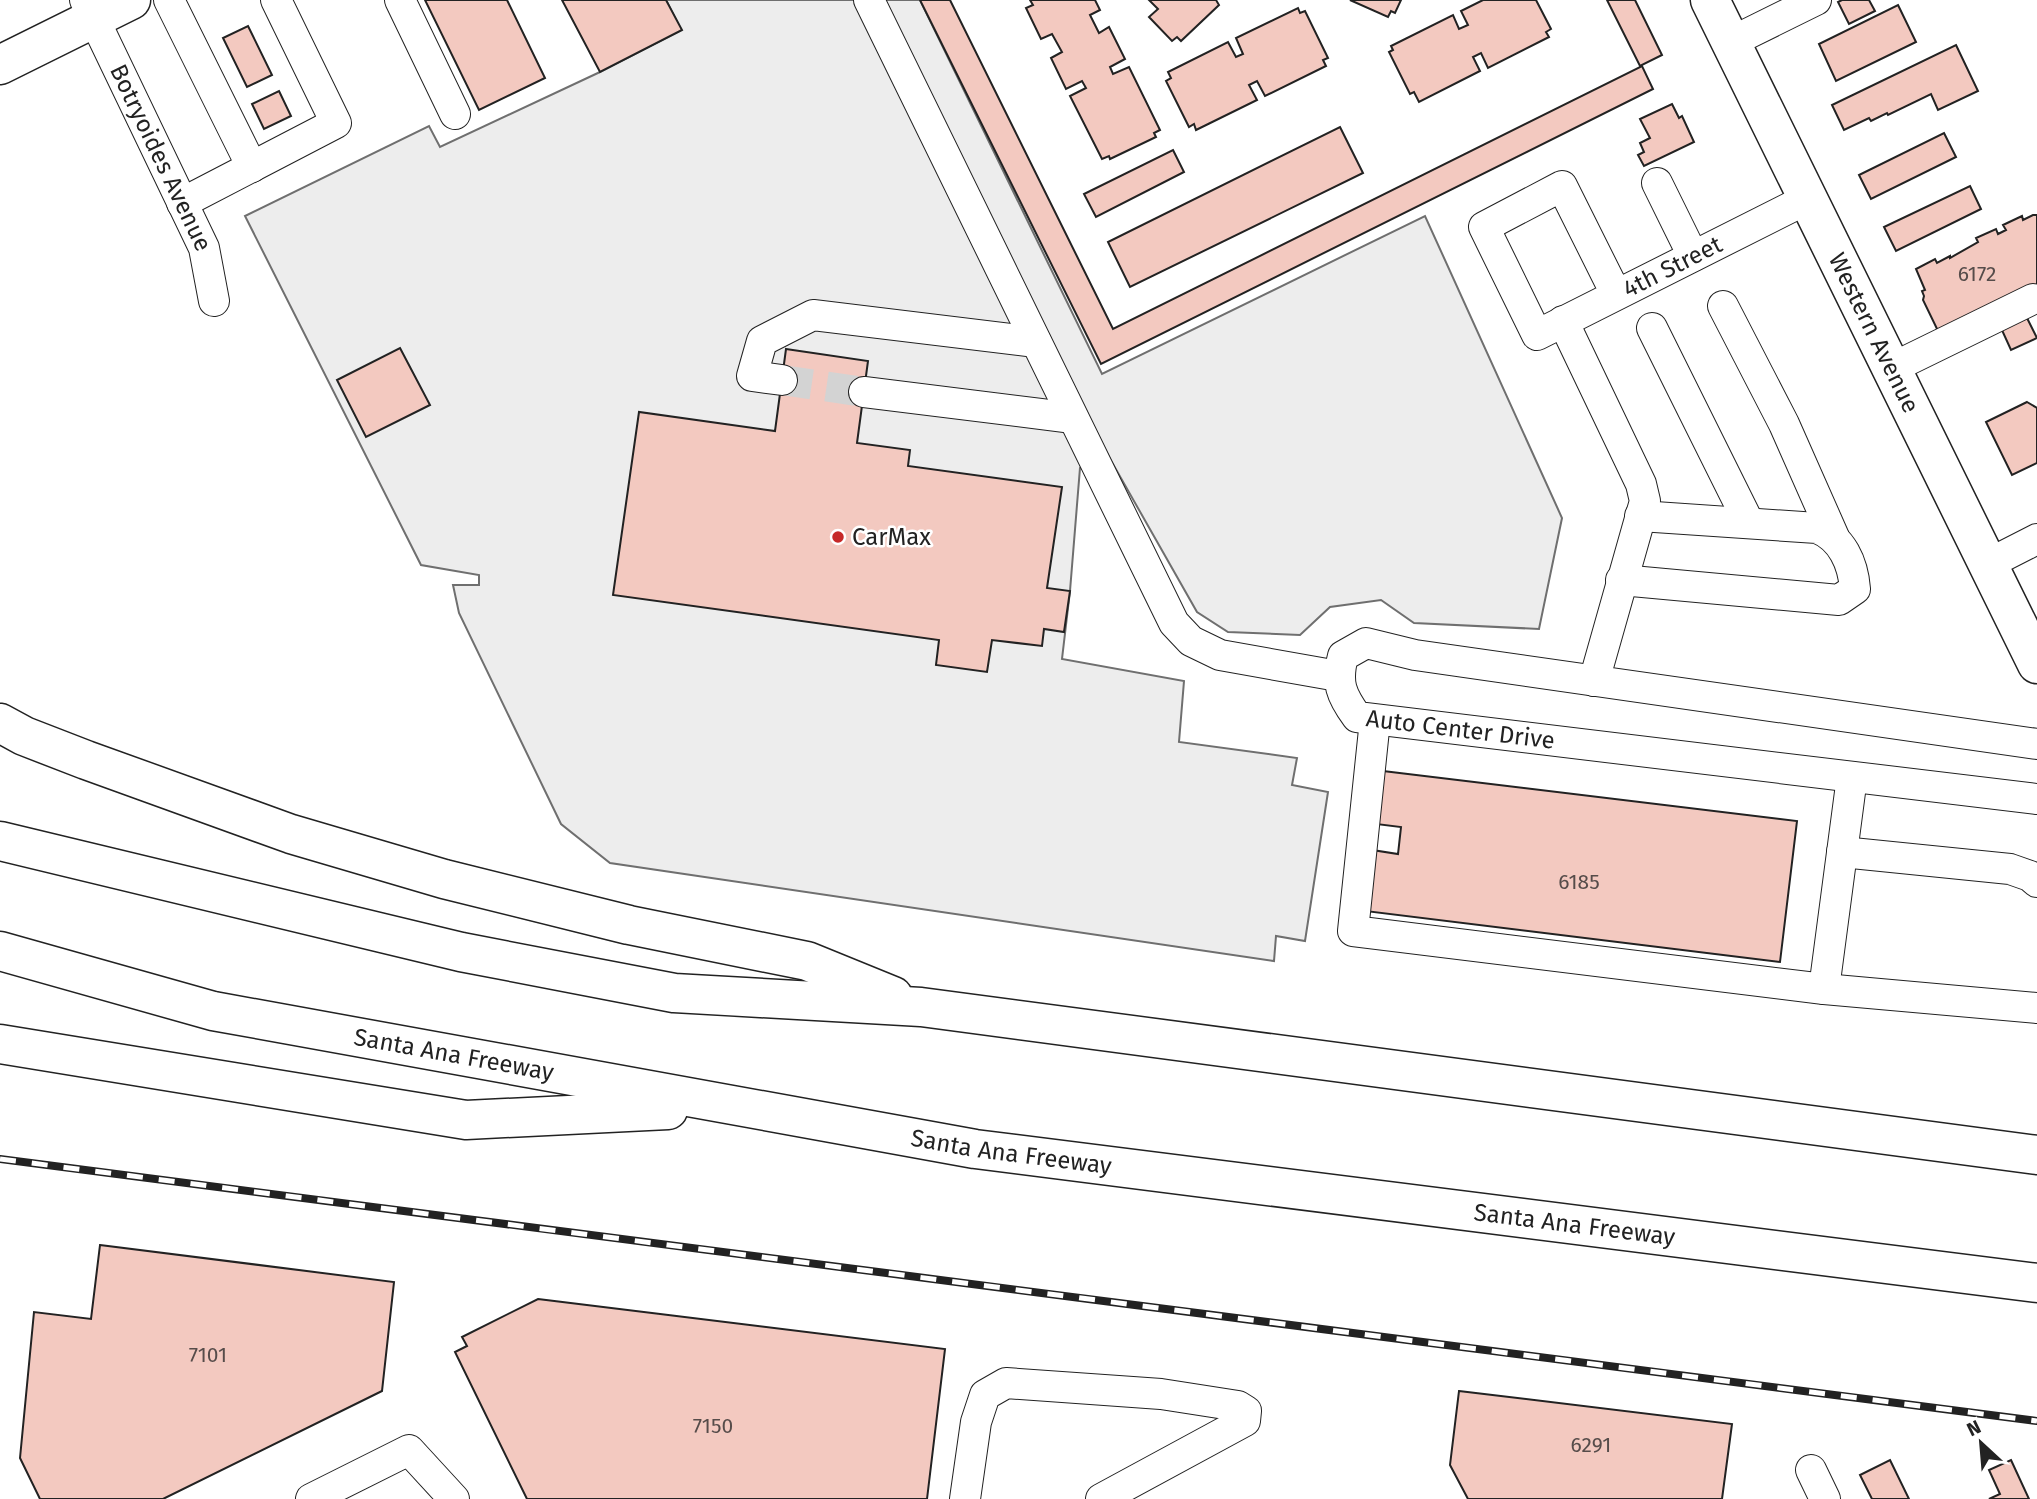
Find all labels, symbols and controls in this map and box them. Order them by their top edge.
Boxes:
street label: Botryoides Avenue [104,60,217,256]
street label: 4th Street [1618,230,1727,303]
street label: Western Avenue [1823,248,1925,417]
house number: 6172 [1958,261,1996,287]
place label: CarMax [852,523,931,551]
marker: CarMax [830,529,846,545]
street label: Auto Center Drive [1365,704,1556,755]
house number: 6185 [1558,869,1600,895]
street label: Santa Ana Freeway [352,1023,556,1086]
street label: Santa Ana Freeway [909,1124,1113,1180]
street label: Santa Ana Freeway [1472,1198,1677,1251]
house number: 7101 [189,1342,227,1368]
north arrow [1946,1408,2016,1478]
house number: 7150 [693,1413,733,1439]
text: N [1963,1415,1984,1441]
house number: 6291 [1571,1432,1611,1458]

